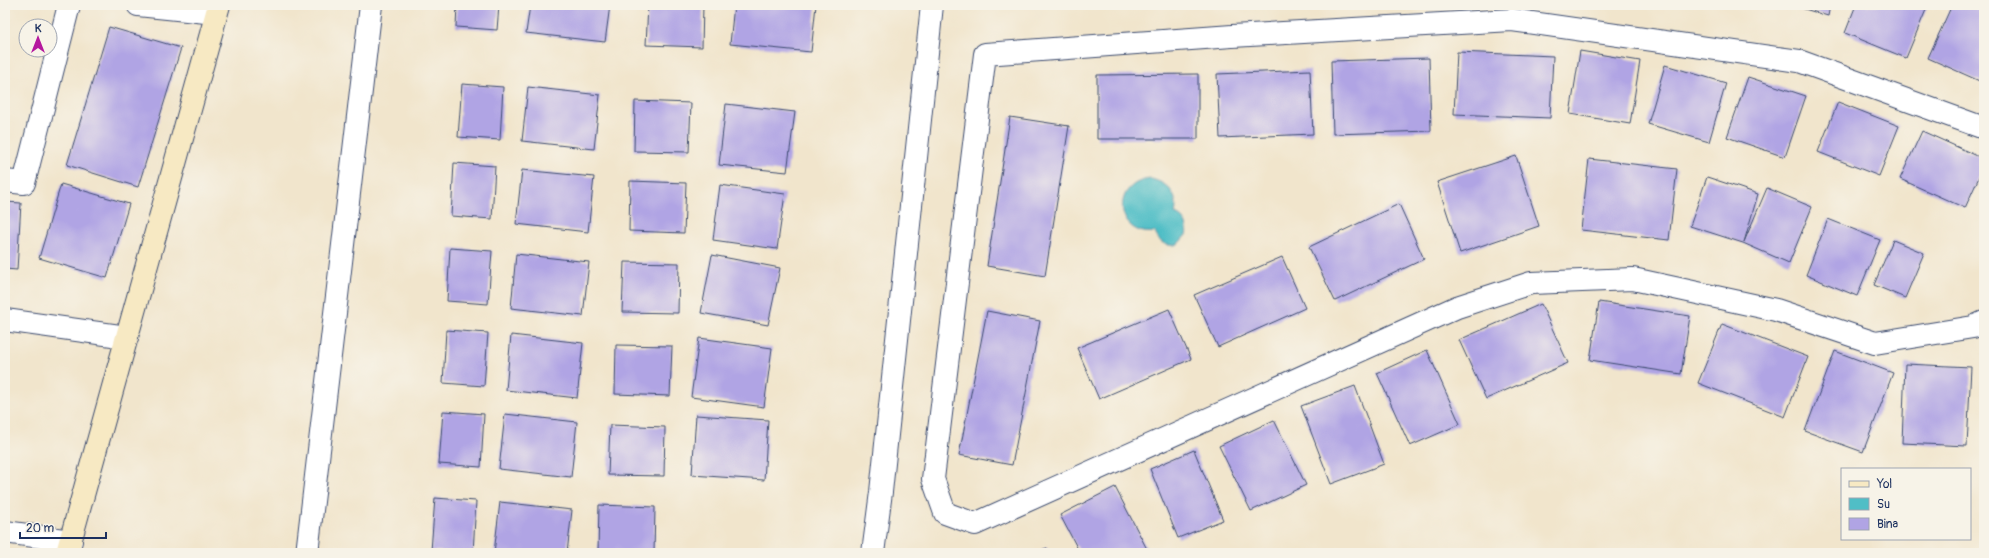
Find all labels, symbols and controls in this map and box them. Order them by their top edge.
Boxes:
north arrow [18,18,58,58]
text: K [35,22,42,35]
legend [1841,468,1971,540]
text: Yol [1876,477,1892,492]
text: Su [1877,497,1890,512]
scale bar [20,514,106,540]
text: Bina [1877,517,1899,532]
text: 20 m [26,521,55,536]

